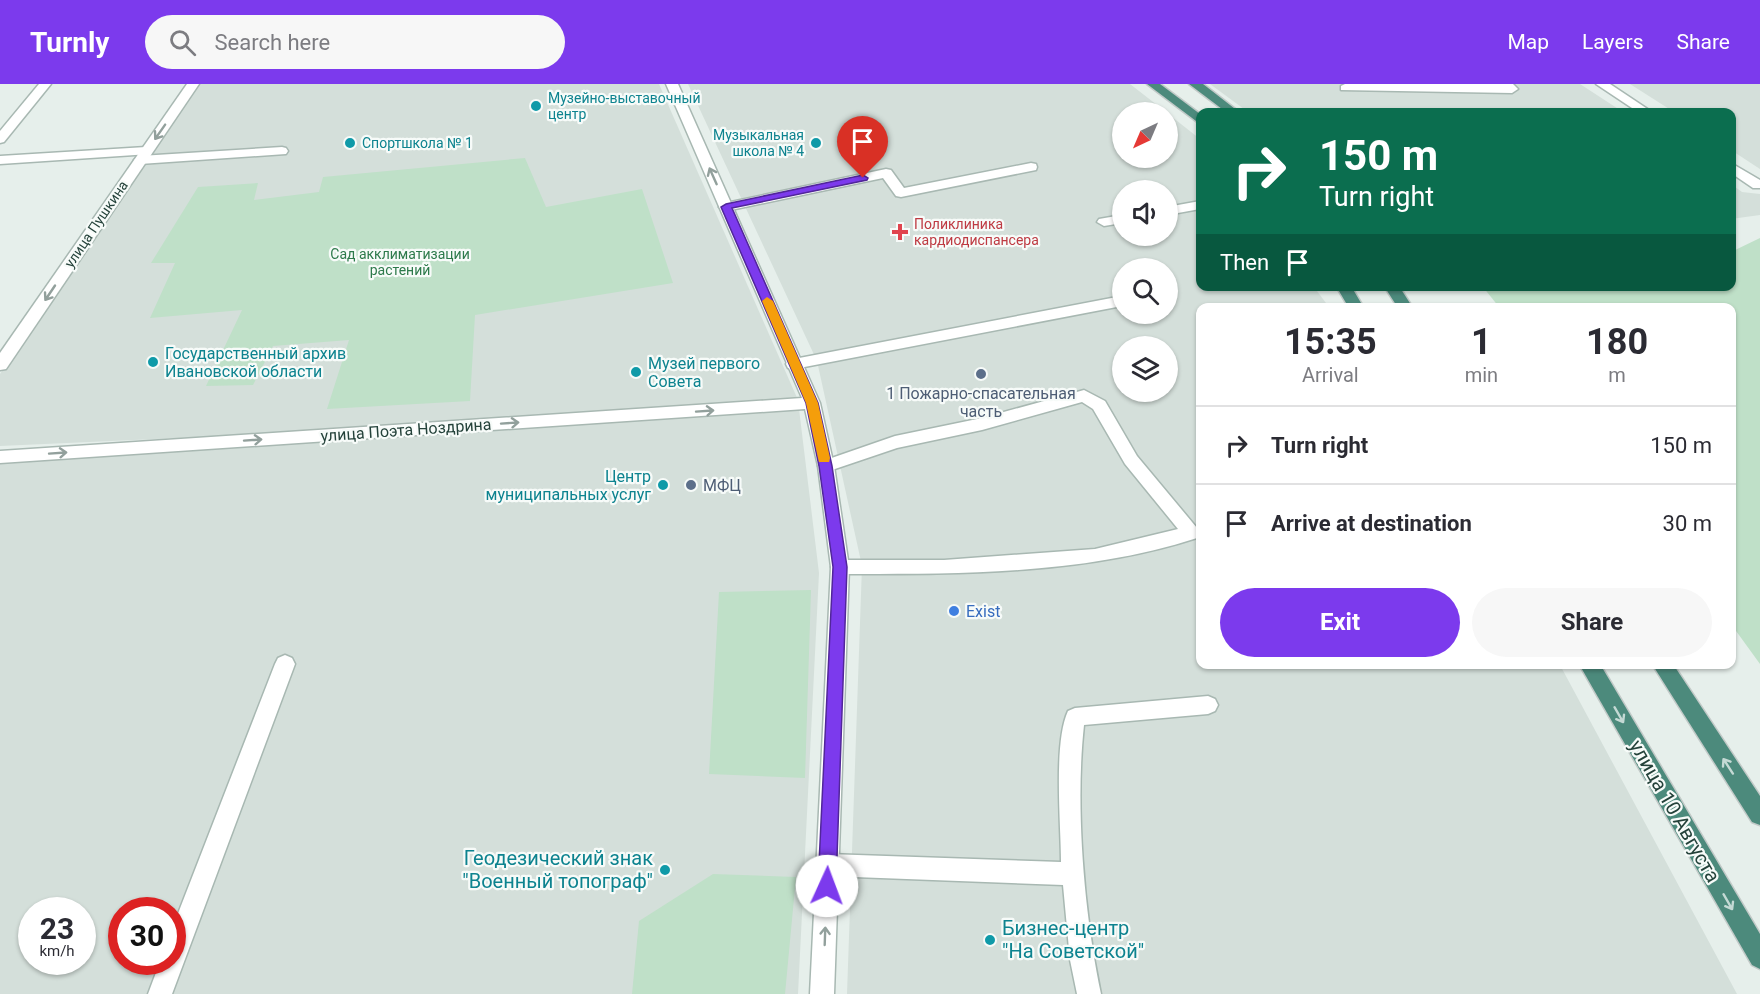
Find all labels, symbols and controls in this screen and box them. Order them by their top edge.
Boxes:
search box [145,15,565,69]
text: Turnly [30,26,109,59]
icon: search [166,26,199,59]
text: Search here [214,30,330,55]
text: Map [1507,30,1549,54]
text: Layers [1582,30,1643,54]
text: Share [1676,30,1730,54]
place label: Музейно-выставочный центр [548,90,700,122]
marker: Музейно-выставочный центр [529,99,543,113]
north arrow [1112,102,1178,168]
map controls [1112,102,1178,402]
pin [837,116,888,178]
one-way arrow [154,123,166,140]
icon: arrive [846,125,879,158]
place label: Музыкальная школа № 4 [713,127,804,159]
text: 150 m [1319,131,1438,180]
icon: right [1220,132,1298,210]
place label: Спортшкола № 1 [362,135,473,151]
marker: Спортшкола № 1 [343,136,357,150]
marker: Музыкальная школа № 4 [809,136,823,150]
one-way arrow [707,168,719,186]
street label: улица Пушкина [61,178,131,270]
button: sound [1112,180,1178,246]
text: Turn right [1319,181,1434,213]
place label: Поликлиника кардиодиспансера [914,216,1039,248]
marker: Поликлиника кардиодиспансера [891,223,909,241]
park label: Сад акклиматизации растений [330,246,470,278]
icon: arrive [1281,246,1314,279]
text: Then [1220,250,1269,275]
button: search [1112,258,1178,324]
one-way arrow [43,284,56,301]
text: 15:35 [1284,321,1377,363]
text: 1 [1471,321,1492,363]
text: 180 [1586,321,1648,363]
button: layers [1112,336,1178,402]
place label: Государственный архив Ивановской области [165,344,346,381]
place label: Музей первого Совета [648,354,760,391]
marker: Государственный архив Ивановской области [146,355,160,369]
text: Arrival [1302,363,1359,387]
text: min [1465,363,1498,387]
text: m [1608,363,1626,387]
marker: Музей первого Совета [629,365,643,379]
marker: 1 Пожарно-спасательная часть [974,367,988,381]
place label: 1 Пожарно-спасательная часть [886,384,1076,421]
one-way arrow [695,405,714,416]
street label: улица Поэта Ноздрина [320,415,492,445]
one-way arrow [500,418,520,429]
icon: right [1220,429,1253,462]
text: Turn right [1271,433,1368,458]
text: 150 m [1650,433,1712,458]
one-way arrow [242,435,262,446]
one-way arrow [48,447,68,458]
place label: Центр муниципальных услуг [486,467,651,504]
place label: МФЦ [703,476,741,495]
marker: Центр муниципальных услуг [656,478,670,492]
marker: МФЦ [684,478,698,492]
icon: arrive [1220,507,1253,540]
text: Arrive at destination [1271,511,1472,536]
text: 30 m [1663,511,1712,536]
button: Exit [1220,588,1460,657]
button: Share [1472,588,1712,657]
place label: Exist [966,602,1000,621]
marker: Exist [947,604,961,618]
one-way arrow [1613,706,1625,723]
street label: улица 10 Августа [1625,736,1725,886]
one-way arrow [1722,758,1734,774]
place label: Геодезический знак "Военный топограф" [462,846,653,893]
position arrow [795,854,859,918]
marker: Геодезический знак "Военный топограф" [658,863,672,877]
one-way arrow [1722,893,1734,910]
speed limit sign: 30 [108,897,186,975]
text: 23 [40,911,74,946]
place label: Бизнес-центр "На Советской" [1002,916,1144,963]
one-way arrow [819,926,830,946]
marker: Бизнес-центр "На Советской" [983,933,997,947]
text: km/h [39,942,75,960]

